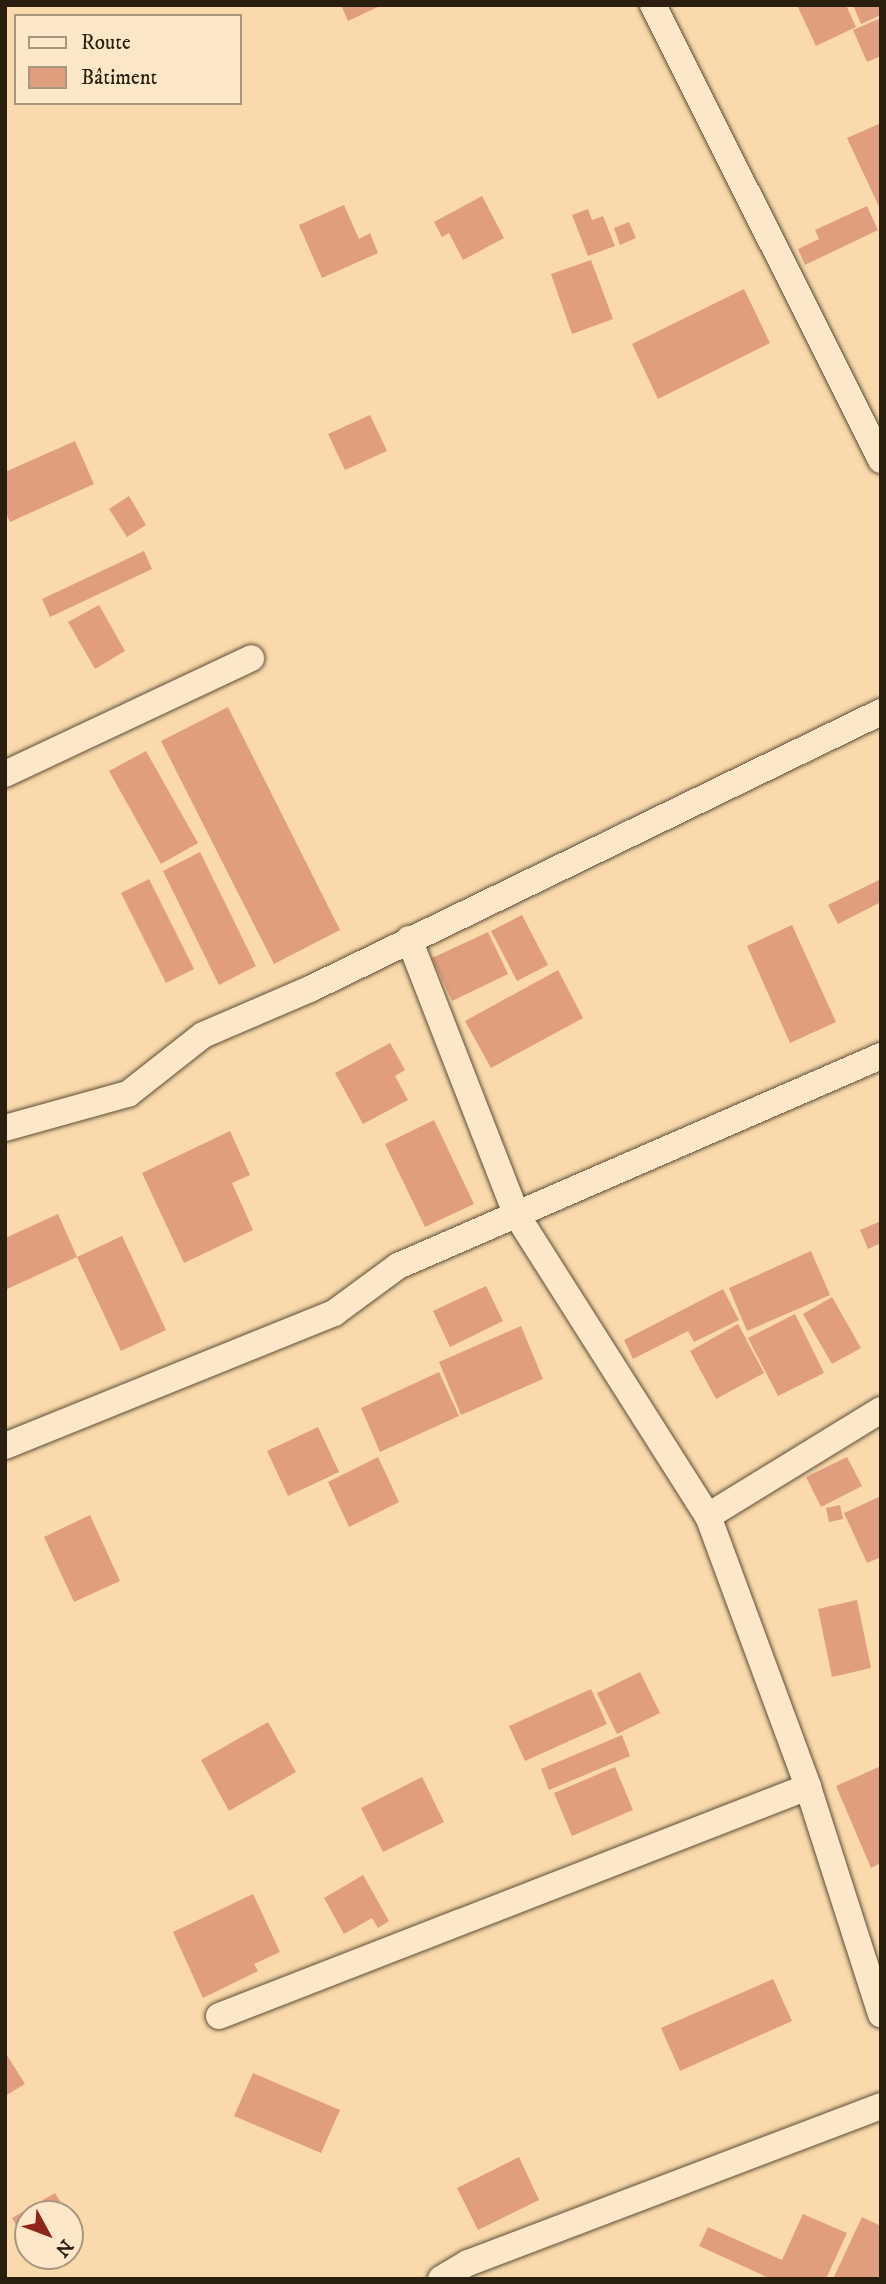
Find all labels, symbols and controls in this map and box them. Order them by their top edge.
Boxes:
legend [14,14,242,105]
text: Route [81,30,131,56]
text: Bâtiment [81,65,157,91]
north arrow [14,2200,84,2270]
text: N [50,2234,78,2261]

